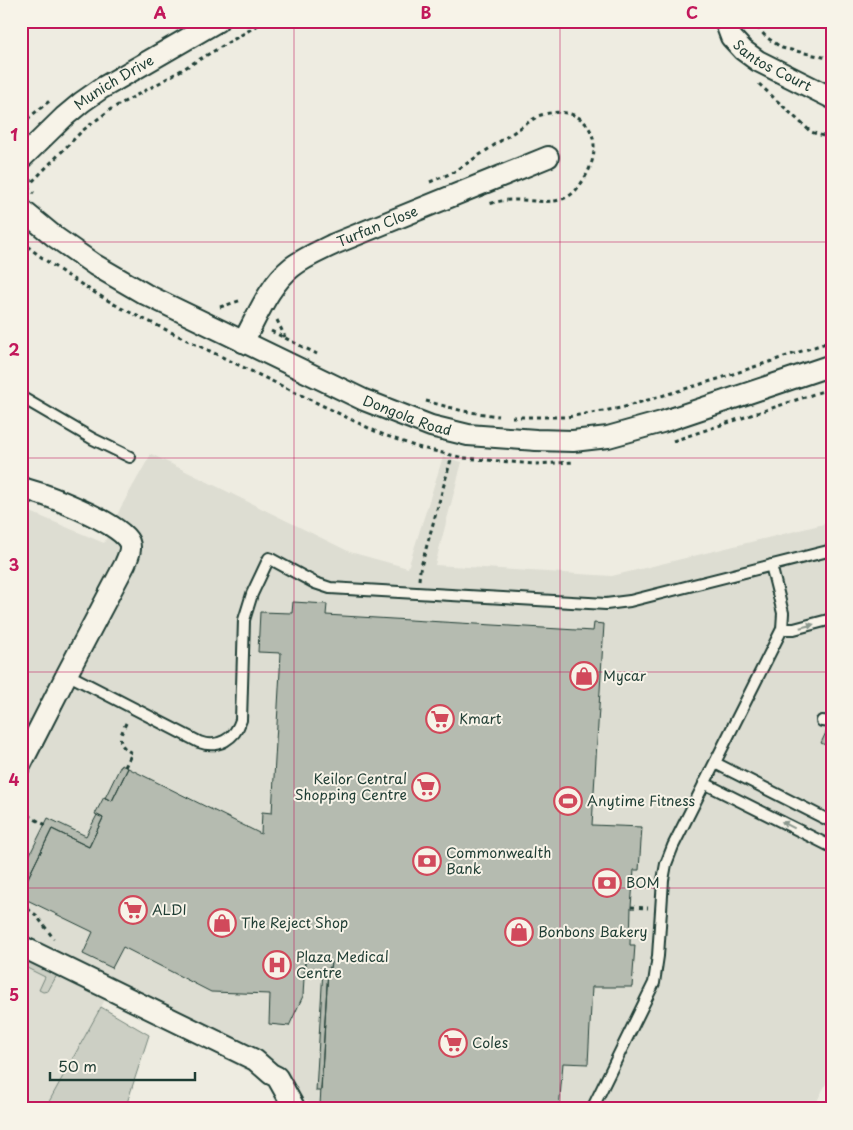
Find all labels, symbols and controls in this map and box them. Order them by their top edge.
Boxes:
text: A [154,0,167,24]
text: B [421,0,432,24]
text: C [686,0,698,24]
street label: Santos Court [728,35,816,96]
street label: Munich Drive [69,49,157,115]
text: 1 [10,122,18,146]
street label: Turfan Close [333,200,421,252]
text: 2 [8,337,20,361]
street label: Dongola Road [360,390,454,441]
text: 3 [9,552,19,576]
one-way arrow [799,622,815,630]
shop icon: Mycar [569,661,599,691]
place label: Mycar [603,665,647,686]
supermarket icon: Kmart [425,704,455,734]
place label: Kmart [459,708,502,729]
text: 4 [9,767,20,791]
place label: Keilor Central Shopping Centre [295,768,407,805]
supermarket icon: Keilor Central Shopping Centre [411,772,441,802]
sports icon: Anytime Fitness [553,786,583,816]
place label: Anytime Fitness [587,790,696,811]
one-way arrow [781,821,795,829]
place label: Commonwealth Bank [446,842,551,879]
bank icon: Commonwealth Bank [412,846,442,876]
bank icon: BOM [592,868,622,898]
place label: BOM [626,872,660,893]
supermarket icon: ALDI [118,895,148,925]
place label: ALDI [152,899,187,920]
shop icon: The Reject Shop [207,908,237,938]
place label: The Reject Shop [241,912,348,933]
shop icon: Bonbons Bakery [504,917,534,947]
place label: Bonbons Bakery [538,921,647,942]
place label: Plaza Medical Centre [296,946,389,983]
hospital icon: Plaza Medical Centre [262,950,292,980]
text: 5 [9,982,19,1006]
supermarket icon: Coles [438,1028,468,1058]
place label: Coles [472,1032,508,1053]
scale bar [50,1050,195,1082]
text: 50 m [58,1054,97,1077]

